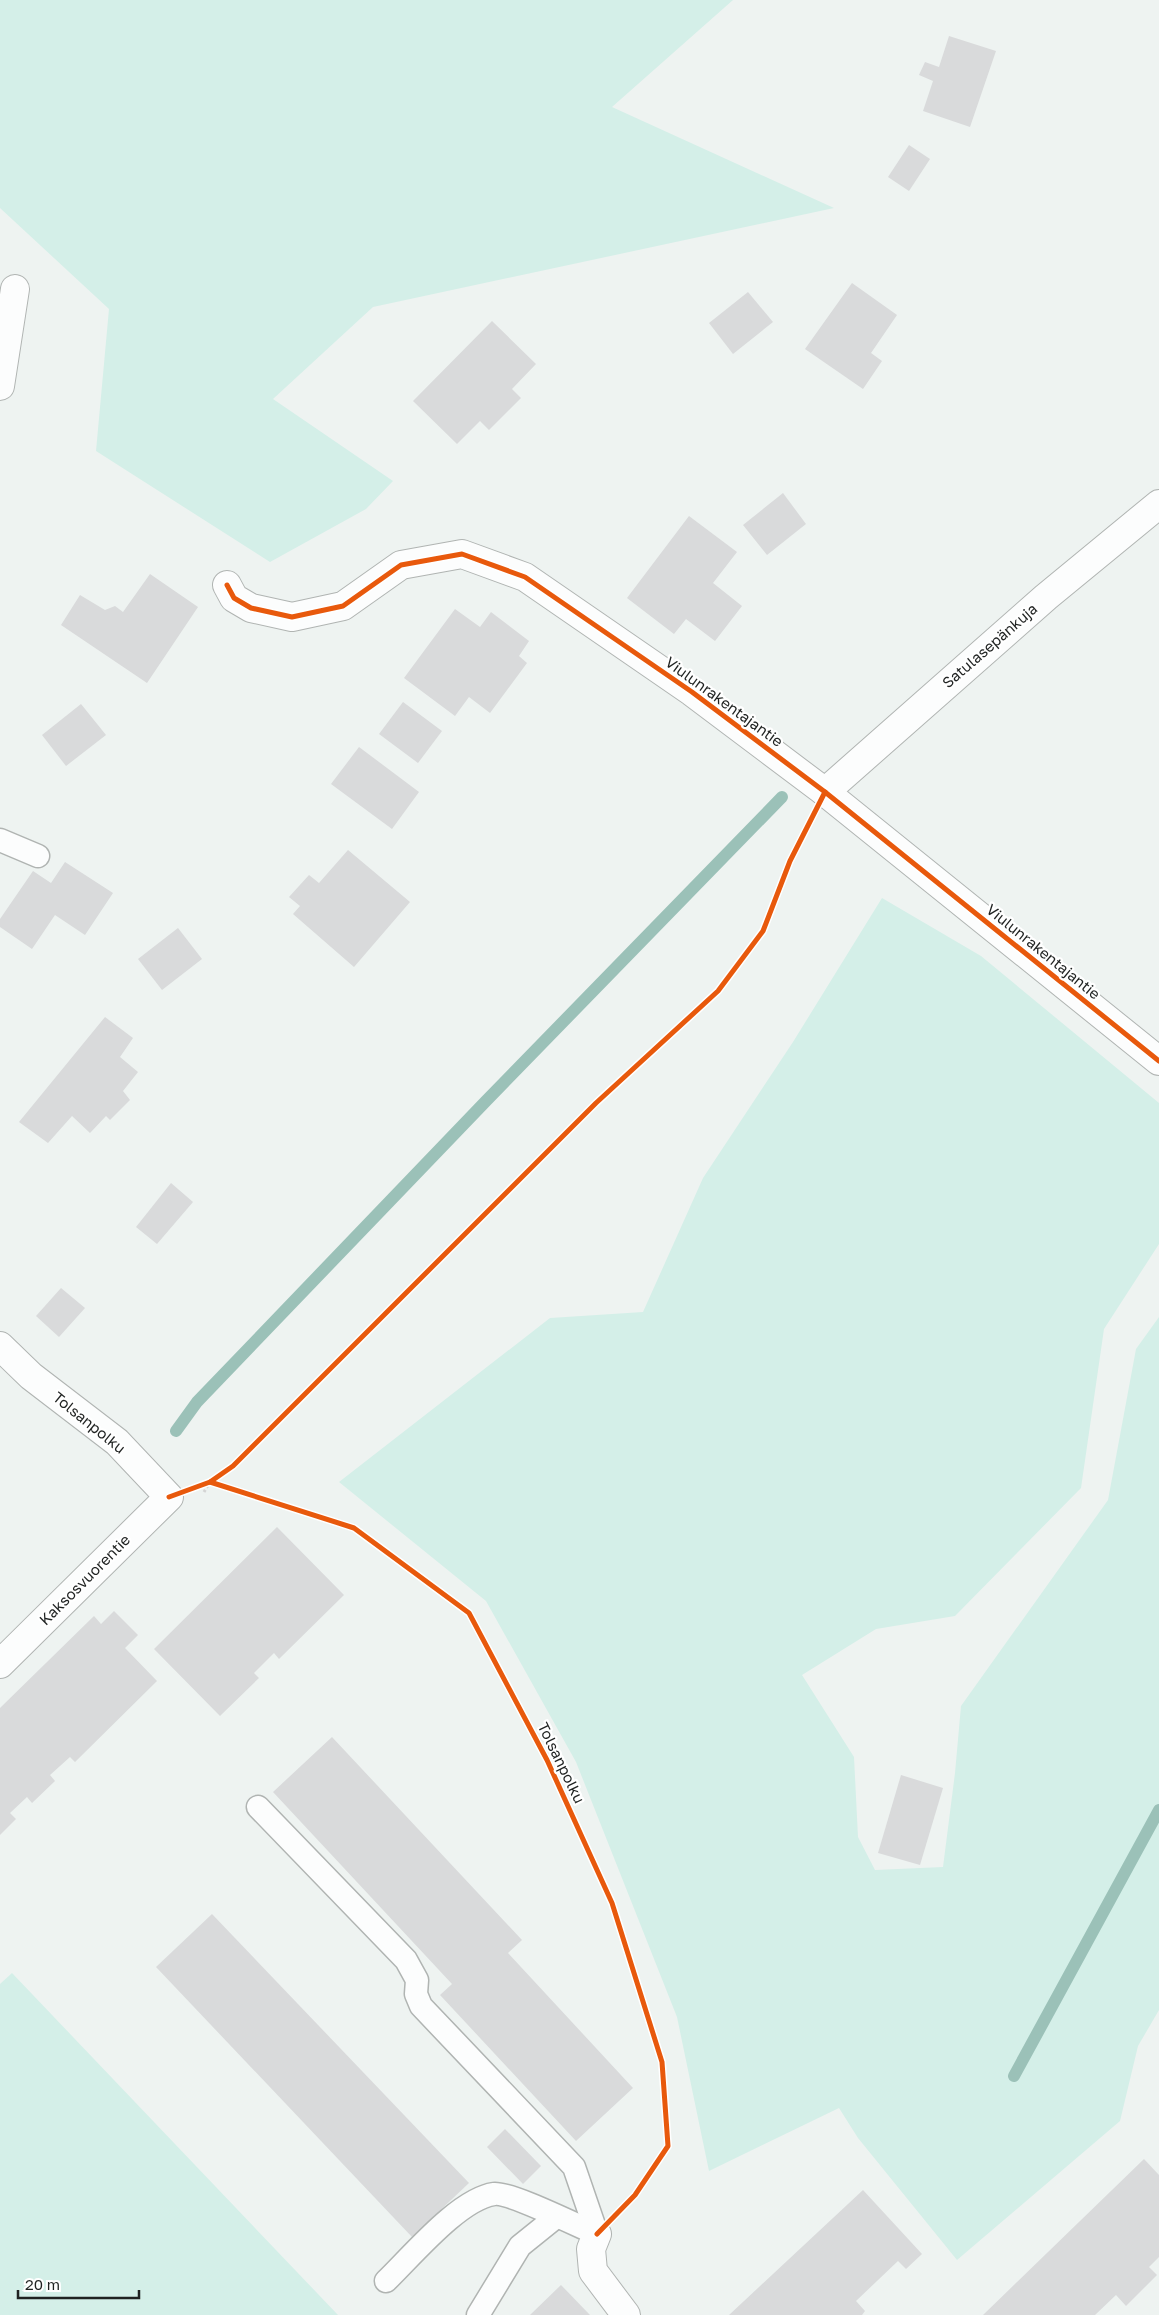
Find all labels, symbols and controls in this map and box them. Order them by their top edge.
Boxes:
street label: Satulasepänkuja [938,599,1040,691]
street label: Viulunrakentajantie [662,652,787,750]
street label: Viulunrakentajantie [983,900,1104,1003]
street label: Tolsanpolku [50,1388,129,1457]
street label: Kaksosvuorentie [35,1530,134,1628]
street label: Tolsanpolku [535,1719,589,1806]
scale bar [18,2268,139,2300]
text: 20 m [25,2275,60,2293]

